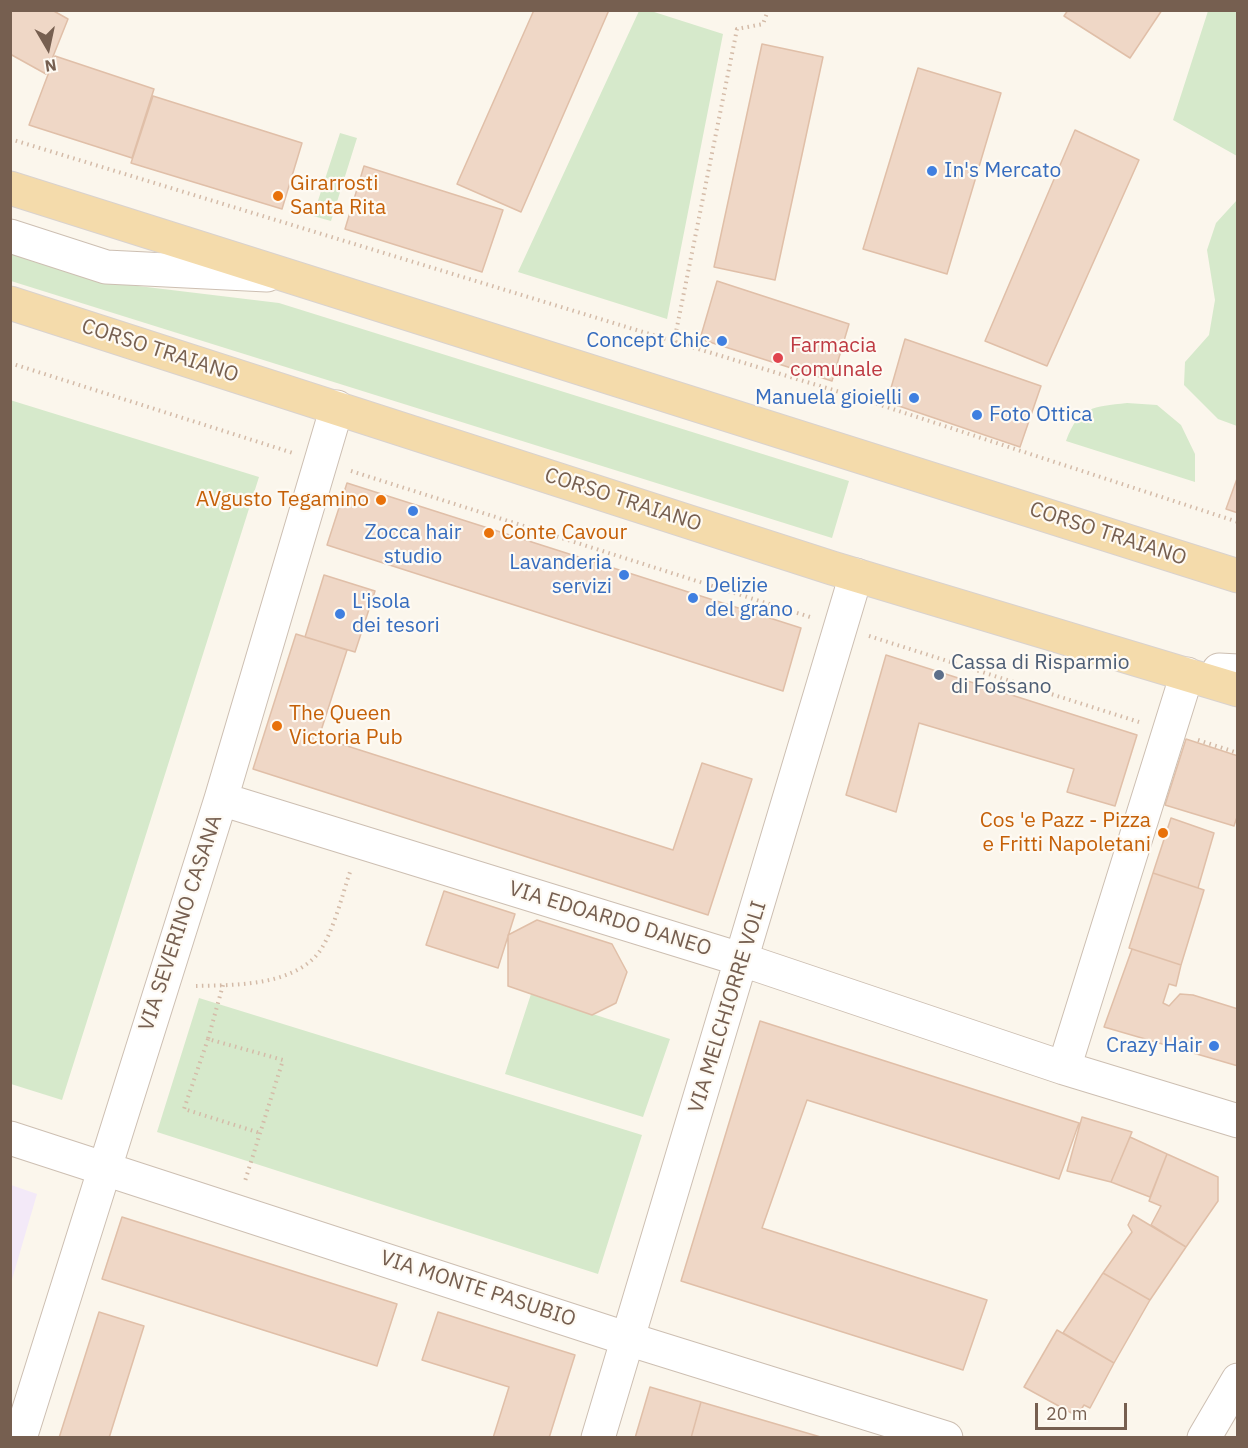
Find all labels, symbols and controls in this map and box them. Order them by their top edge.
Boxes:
north arrow [18,18,78,78]
text: N [44,55,58,77]
place label: In's Mercato [944,158,1061,184]
marker: In's Mercato [925,164,939,178]
place label: Girarrosti Santa Rita [290,171,386,221]
marker: Girarrosti Santa Rita [271,189,285,203]
street label: CORSO TRAIANO [78,314,242,388]
place label: Concept Chic [586,328,710,354]
place label: Farmacia comunale [790,333,883,383]
marker: Concept Chic [715,334,729,348]
marker: Farmacia comunale [771,351,785,365]
place label: Manuela gioielli [755,385,902,411]
marker: Manuela gioielli [907,391,921,405]
place label: Foto Ottica [989,402,1092,428]
marker: Foto Ottica [970,408,984,422]
street label: CORSO TRAIANO [541,463,705,537]
place label: AVgusto Tegamino [196,487,369,513]
marker: AVgusto Tegamino [374,493,388,507]
street label: CORSO TRAIANO [1026,497,1190,571]
marker: Zocca hair studio [406,504,420,518]
place label: Zocca hair studio [364,520,462,570]
place label: Conte Cavour [501,520,627,546]
marker: Conte Cavour [482,526,496,540]
place label: Lavanderia servizi [509,550,612,600]
marker: Lavanderia servizi [617,568,631,582]
place label: Delizie del grano [705,573,793,623]
place label: L'isola dei tesori [352,589,440,639]
marker: Delizie del grano [686,591,700,605]
marker: L'isola dei tesori [333,607,347,621]
place label: Cassa di Risparmio di Fossano [951,650,1129,700]
marker: Cassa di Risparmio di Fossano [932,668,946,682]
place label: The Queen Victoria Pub [289,701,403,751]
marker: The Queen Victoria Pub [270,719,284,733]
place label: Cos 'e Pazz - Pizza e Fritti Napoletani [980,808,1151,858]
street label: VIA SEVERINO CASANA [134,812,228,1034]
marker: Cos 'e Pazz - Pizza e Fritti Napoletani [1156,826,1170,840]
street label: VIA EDOARDO DANEO [506,876,714,962]
street label: VIA MELCHIORRE VOLI [684,898,772,1116]
place label: Crazy Hair [1106,1033,1202,1059]
marker: Crazy Hair [1207,1039,1221,1053]
street label: VIA MONTE PASUBIO [377,1245,579,1333]
scale bar [1038,1391,1130,1429]
text: 20 m [1046,1402,1088,1425]

